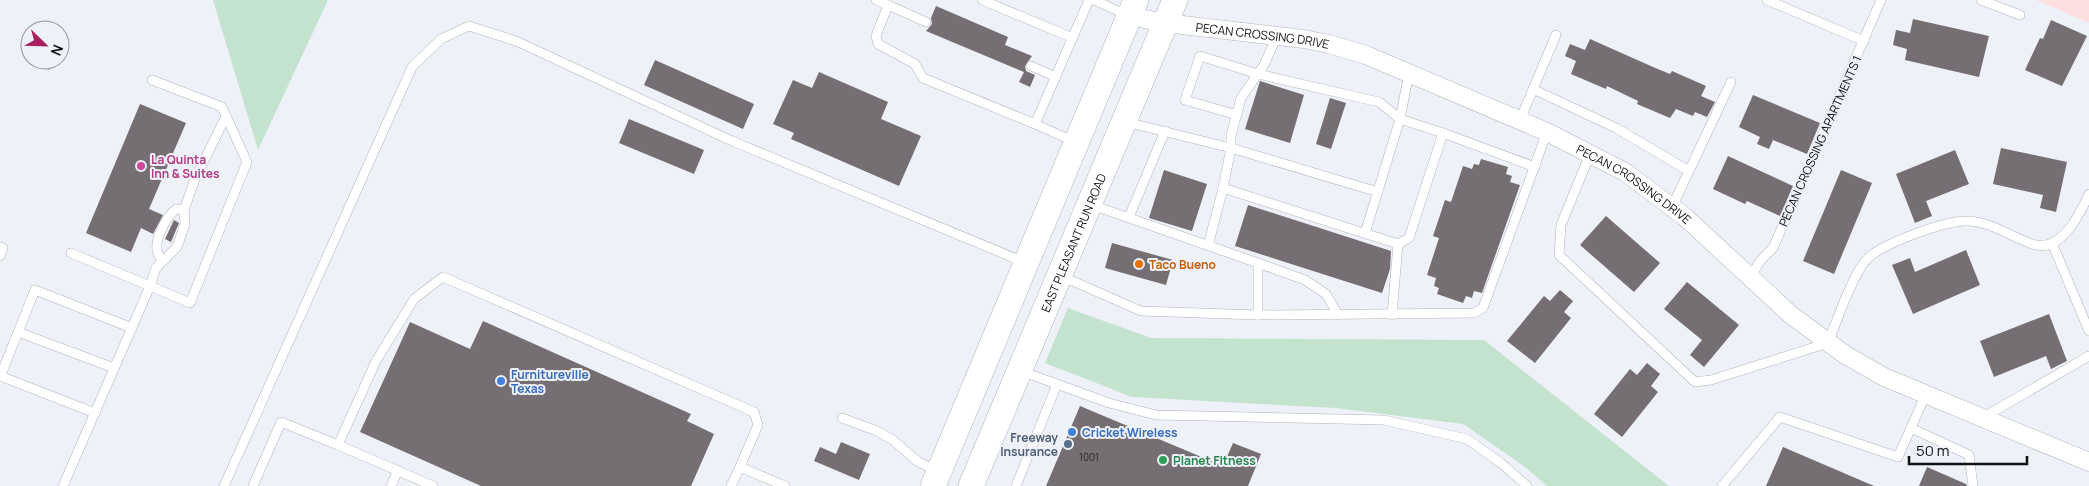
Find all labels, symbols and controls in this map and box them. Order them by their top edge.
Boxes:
street label: PECAN CROSSING DRIVE [1195,18,1331,52]
north arrow [20,20,70,70]
text: N [47,42,68,59]
street label: PECAN CROSSING APARTMENTS 1 [1775,53,1865,229]
street label: PECAN CROSSING DRIVE [1574,140,1696,228]
place label: La Quinta Inn & Suites [151,151,220,182]
marker: La Quinta Inn & Suites [135,160,147,172]
street label: EAST PLEASANT RUN ROAD [1036,170,1110,315]
place label: Taco Bueno [1149,256,1216,273]
marker: Taco Bueno [1133,258,1145,270]
place label: Furnitureville Texas [511,366,589,397]
marker: Furnitureville Texas [495,375,507,387]
place label: Cricket Wireless [1082,424,1178,441]
marker: Cricket Wireless [1066,426,1078,438]
place label: Freeway Insurance [1000,429,1058,460]
scale bar [1909,434,2026,466]
marker: Freeway Insurance [1062,438,1074,450]
text: 50 m [1916,440,1950,461]
house number: 1001 [1079,450,1099,464]
place label: Planet Fitness [1173,452,1256,469]
marker: Planet Fitness [1157,454,1169,466]

